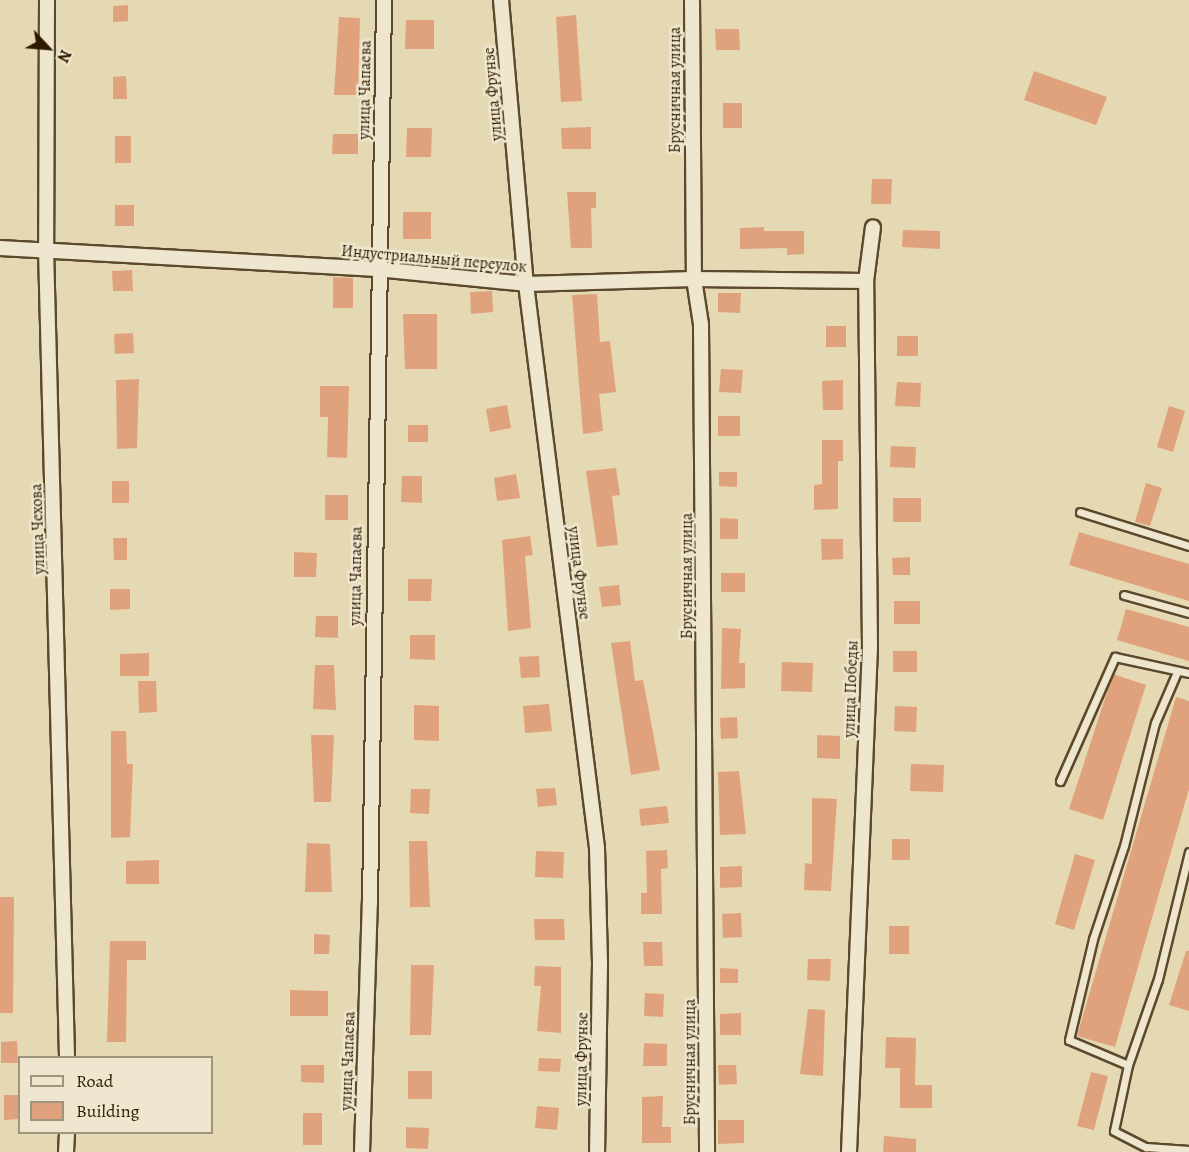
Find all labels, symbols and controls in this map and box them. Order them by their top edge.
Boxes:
north arrow [18,18,78,78]
street label: Брусничная улица [665,27,685,153]
street label: улица Чапаева [355,40,375,140]
text: N [52,46,77,66]
street label: улица Фрунзе [479,46,507,142]
street label: Индустриальный переулок [340,241,528,277]
street label: улица Чехова [27,483,49,575]
street label: Брусничная улица [677,513,697,639]
street label: улица Фрунзе [564,525,594,621]
street label: улица Чапаева [346,526,366,626]
street label: улица Победы [840,640,862,738]
street label: Брусничная улица [680,999,700,1125]
street label: улица Чапаева [337,1011,359,1111]
street label: улица Фрунзе [572,1012,592,1106]
legend [18,1056,213,1134]
text: Road [76,1069,113,1093]
text: Building [76,1099,140,1123]

